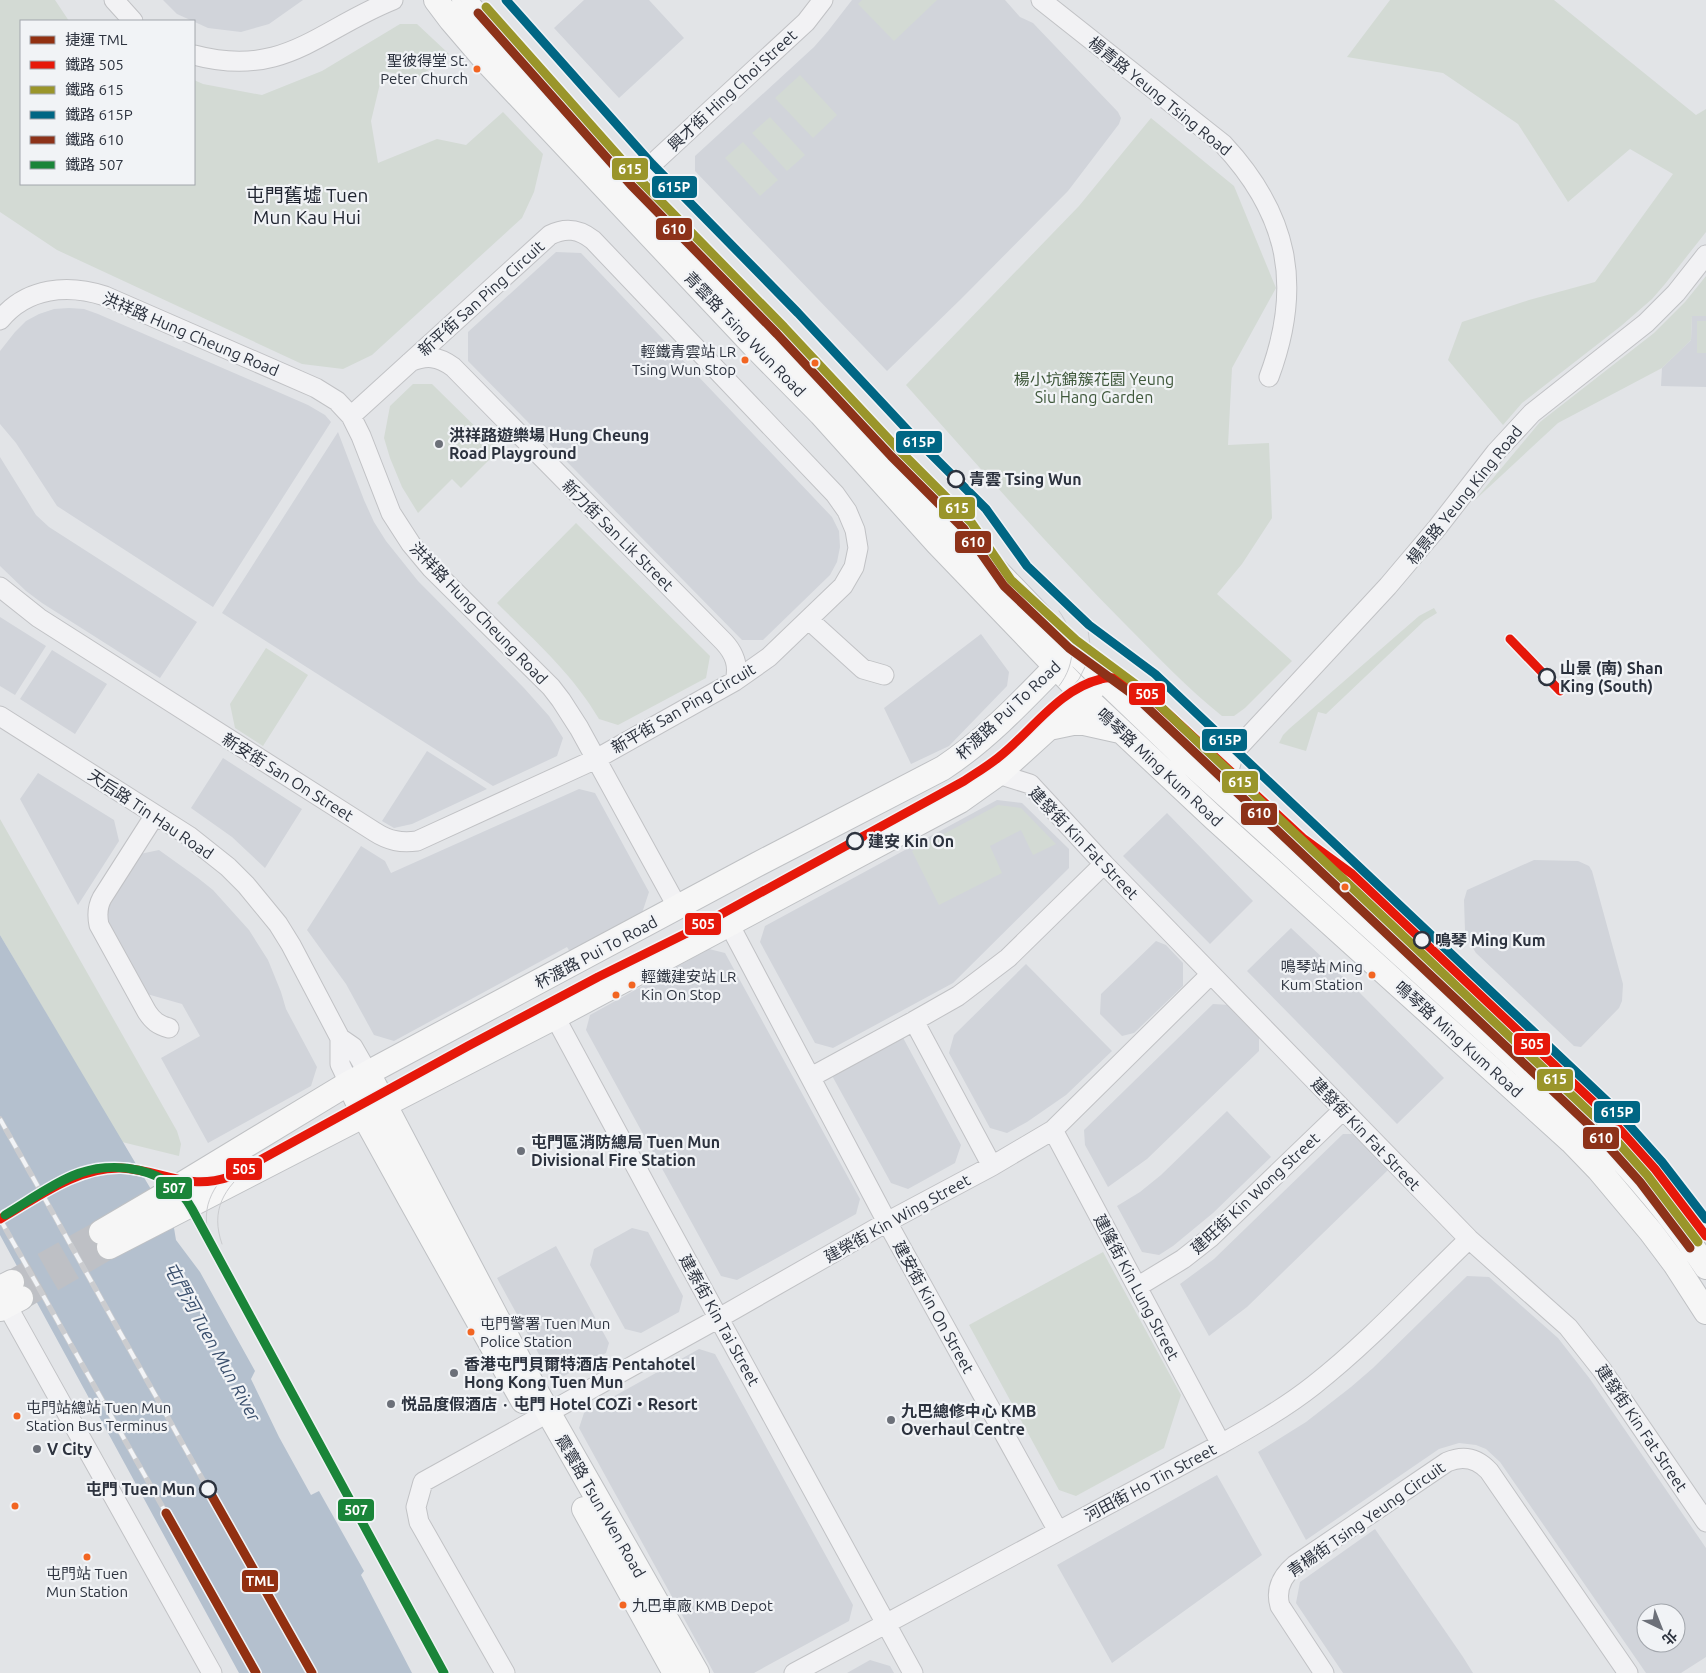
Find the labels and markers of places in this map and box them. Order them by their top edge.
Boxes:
place label: 聖彼得堂 St. Peter Church [380,52,468,87]
marker: 聖彼得堂 St. Peter Church [472,64,482,74]
place label: 輕鐵青雲站 LR Tsing Wun Stop [632,343,736,378]
marker: 輕鐵青雲站 LR Tsing Wun Stop [740,355,750,365]
unlabelled marker [810,358,820,368]
place label: 洪祥路遊樂場 Hung Cheung Road Playground [449,426,649,462]
marker: 洪祥路遊樂場 Hung Cheung Road Playground [433,438,445,450]
marker: 青雲 Tsing Wun [947,470,965,488]
place label: 青雲 Tsing Wun [969,470,1082,488]
place label: 山景 (南) Shan King (South) [1560,659,1663,696]
marker: 山景 (南) Shan King (South) [1538,668,1556,686]
marker: 建安 Kin On [846,832,864,850]
place label: 建安 Kin On [868,832,954,850]
unlabelled marker [1340,882,1350,892]
marker: 鳴琴 Ming Kum [1413,931,1431,949]
place label: 鳴琴 Ming Kum [1435,931,1545,949]
place label: 鳴琴站 Ming Kum Station [1281,958,1363,993]
place label: 輕鐵建安站 LR Kin On Stop [641,968,736,1003]
marker: 鳴琴站 Ming Kum Station [1367,970,1377,980]
marker: 輕鐵建安站 LR Kin On Stop [627,980,637,990]
unlabelled marker [611,990,621,1000]
place label: 屯門區消防總局 Tuen Mun Divisional Fire Station [531,1133,720,1169]
marker: 屯門區消防總局 Tuen Mun Divisional Fire Station [515,1145,527,1157]
place label: 屯門警署 Tuen Mun Police Station [480,1315,610,1350]
marker: 屯門警署 Tuen Mun Police Station [466,1327,476,1337]
place label: 香港屯門貝爾特酒店 Pentahotel Hong Kong Tuen Mun [464,1355,695,1391]
marker: 香港屯門貝爾特酒店 Pentahotel Hong Kong Tuen Mun [448,1367,460,1379]
place label: 悦品度假酒店 ∙ 屯門 Hotel COZi‧Resort [401,1395,698,1413]
marker: 悦品度假酒店 ∙ 屯門 Hotel COZi‧Resort [385,1398,397,1410]
place label: 屯門站總站 Tuen Mun Station Bus Terminus [26,1399,171,1434]
place label: 九巴總修中心 KMB Overhaul Centre [901,1402,1036,1438]
marker: 屯門站總站 Tuen Mun Station Bus Terminus [12,1411,22,1421]
marker: 九巴總修中心 KMB Overhaul Centre [885,1414,897,1426]
place label: V City [47,1440,93,1458]
marker: V City [31,1443,43,1455]
place label: 屯門 Tuen Mun [86,1480,195,1498]
marker: 屯門 Tuen Mun [199,1480,217,1498]
unlabelled marker [10,1501,20,1511]
marker: 屯門站 Tuen Mun Station [82,1552,92,1562]
place label: 屯門站 Tuen Mun Station [46,1565,128,1600]
place label: 九巴車廠 KMB Depot [632,1597,773,1614]
marker: 九巴車廠 KMB Depot [618,1600,628,1610]

